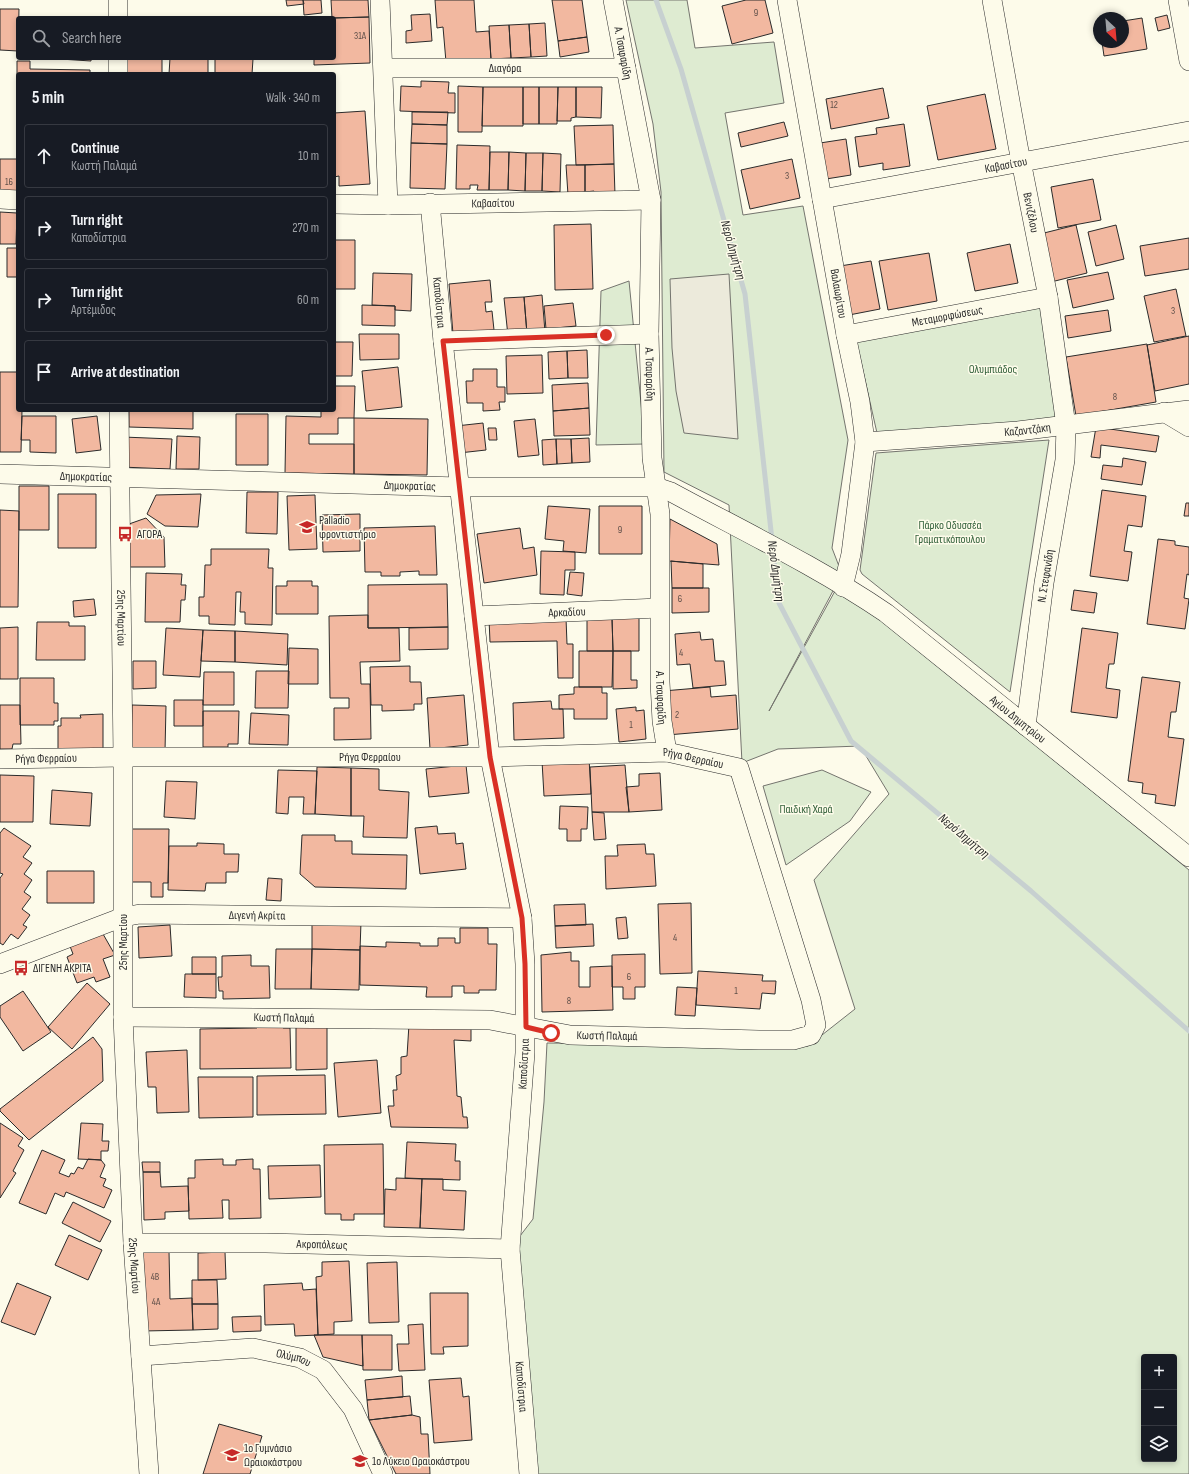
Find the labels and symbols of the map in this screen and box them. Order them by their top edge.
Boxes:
house number: 9 [754,7,758,19]
north arrow [1093,12,1129,48]
street label: Α. Τσαφαρίδη [611,24,635,81]
house number: 31A [354,30,367,42]
street label: Διαγόρα [489,61,521,76]
house number: 12 [830,99,838,111]
street label: Καβασίτου [983,154,1028,176]
house number: 3 [785,170,789,182]
house number: 16 [5,176,13,188]
street label: Βενιζέλου [1020,191,1043,234]
street label: Καβασίτου [471,195,515,211]
water label: Νερό Δημήτρη [717,218,749,282]
street label: Βαλαωρίτου [827,268,850,319]
street label: Καποδίστρια [430,276,449,329]
street label: Μεταμορφώσεως [910,302,984,330]
house number: 3 [1171,305,1175,317]
route end [597,326,615,344]
street label: Α. Τσαφαρίδη [642,346,658,401]
park label: Ολυμπιάδος [969,362,1017,377]
house number: 8 [1113,391,1117,403]
street label: Καζαντζάκη [1004,420,1052,439]
street label: Δημοκρατίας [60,468,113,485]
street label: Δημοκρατίας [384,477,436,494]
place label: Palladio φροντιστήριο [319,513,376,542]
school or university icon: Palladio φροντιστήριο [298,518,316,536]
park label: Πάρκο Οδυσσέα Γραματικόπουλου [915,518,985,547]
house number: 9 [618,524,622,536]
bus stop icon: ΑΓΟΡΑ [116,525,134,543]
place label: ΑΓΟΡΑ [136,527,163,542]
water label: Νερό Δημήτρη [764,539,788,603]
street label: Ν. Στεφανίδη [1034,548,1058,604]
street label: 25ης Μαρτίου [114,590,129,646]
house number: 6 [678,593,682,605]
street label: Αρκαδίου [547,604,586,620]
house number: 4 [679,647,683,659]
street label: Α. Τσαφαρίδη [652,670,670,726]
street label: Αγίου Δημητρίου [986,691,1049,746]
house number: 2 [675,709,679,721]
house number: 1 [629,719,633,731]
street label: Ρήγα Φερραίου [663,744,725,772]
street label: Ρήγα Φερραίου [15,750,77,766]
street label: Ρήγα Φερραίου [339,750,401,765]
park label: Παιδική Χαρά [779,802,833,817]
water label: Νερό Δημήτρη [935,810,993,862]
street label: Διγενή Ακρίτα [229,907,285,923]
street label: 25ης Μαρτίου [116,914,131,970]
house number: 4 [673,932,677,944]
bus stop icon: ΔΙΓΕΝΗ ΑΚΡΙΤΑ [12,959,30,977]
place label: ΔΙΓΕΝΗ ΑΚΡΙΤΑ [33,961,92,976]
house number: 6 [627,971,631,983]
house number: 1 [734,985,738,997]
house number: 8 [567,995,571,1007]
street label: Κωστή Παλαμά [253,1010,315,1026]
route start [542,1024,560,1042]
street label: Κωστή Παλαμά [576,1028,638,1044]
street label: Καποδίστρια [515,1038,533,1090]
street label: Ακροπόλεως [295,1236,348,1253]
street label: 25ης Μαρτίου [125,1237,144,1294]
house number: 4Β [151,1271,160,1283]
house number: 4Α [152,1296,161,1308]
street label: Ολύμπου [275,1346,314,1370]
street label: Καποδίστρια [512,1360,531,1412]
place label: 1o Γυμνάσιο Ωραιοκάστρου [244,1441,302,1470]
school or university icon: 1o Γυμνάσιο Ωραιοκάστρου [223,1446,241,1464]
school or university icon: 1ο Λύκειο Ωραιοκάστρου [351,1452,369,1470]
place label: 1ο Λύκειο Ωραιοκάστρου [372,1454,470,1469]

